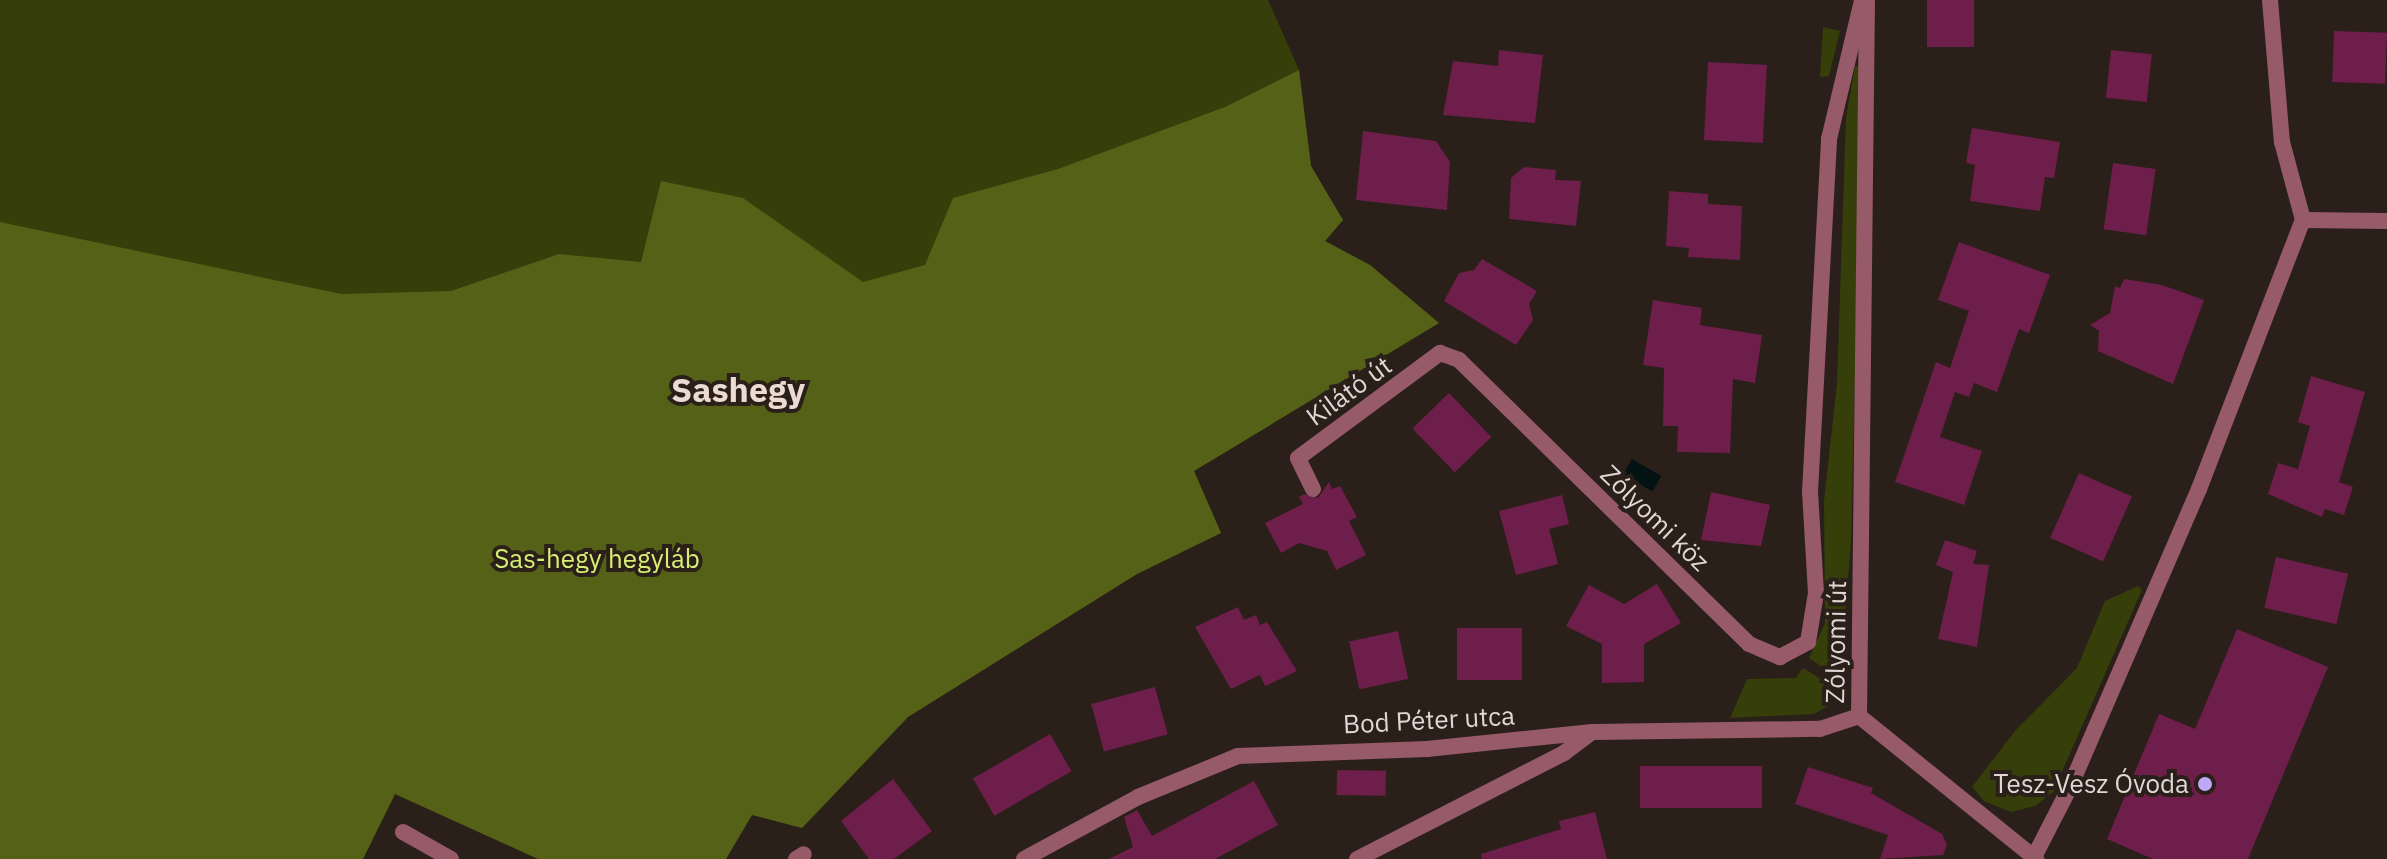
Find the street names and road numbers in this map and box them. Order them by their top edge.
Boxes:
street label: Kilátó út [1300,350,1398,432]
street label: Zólyomi köz [1594,459,1716,577]
street label: Zólyomi út [1819,580,1853,704]
street label: Bod Péter utca [1342,700,1516,740]

